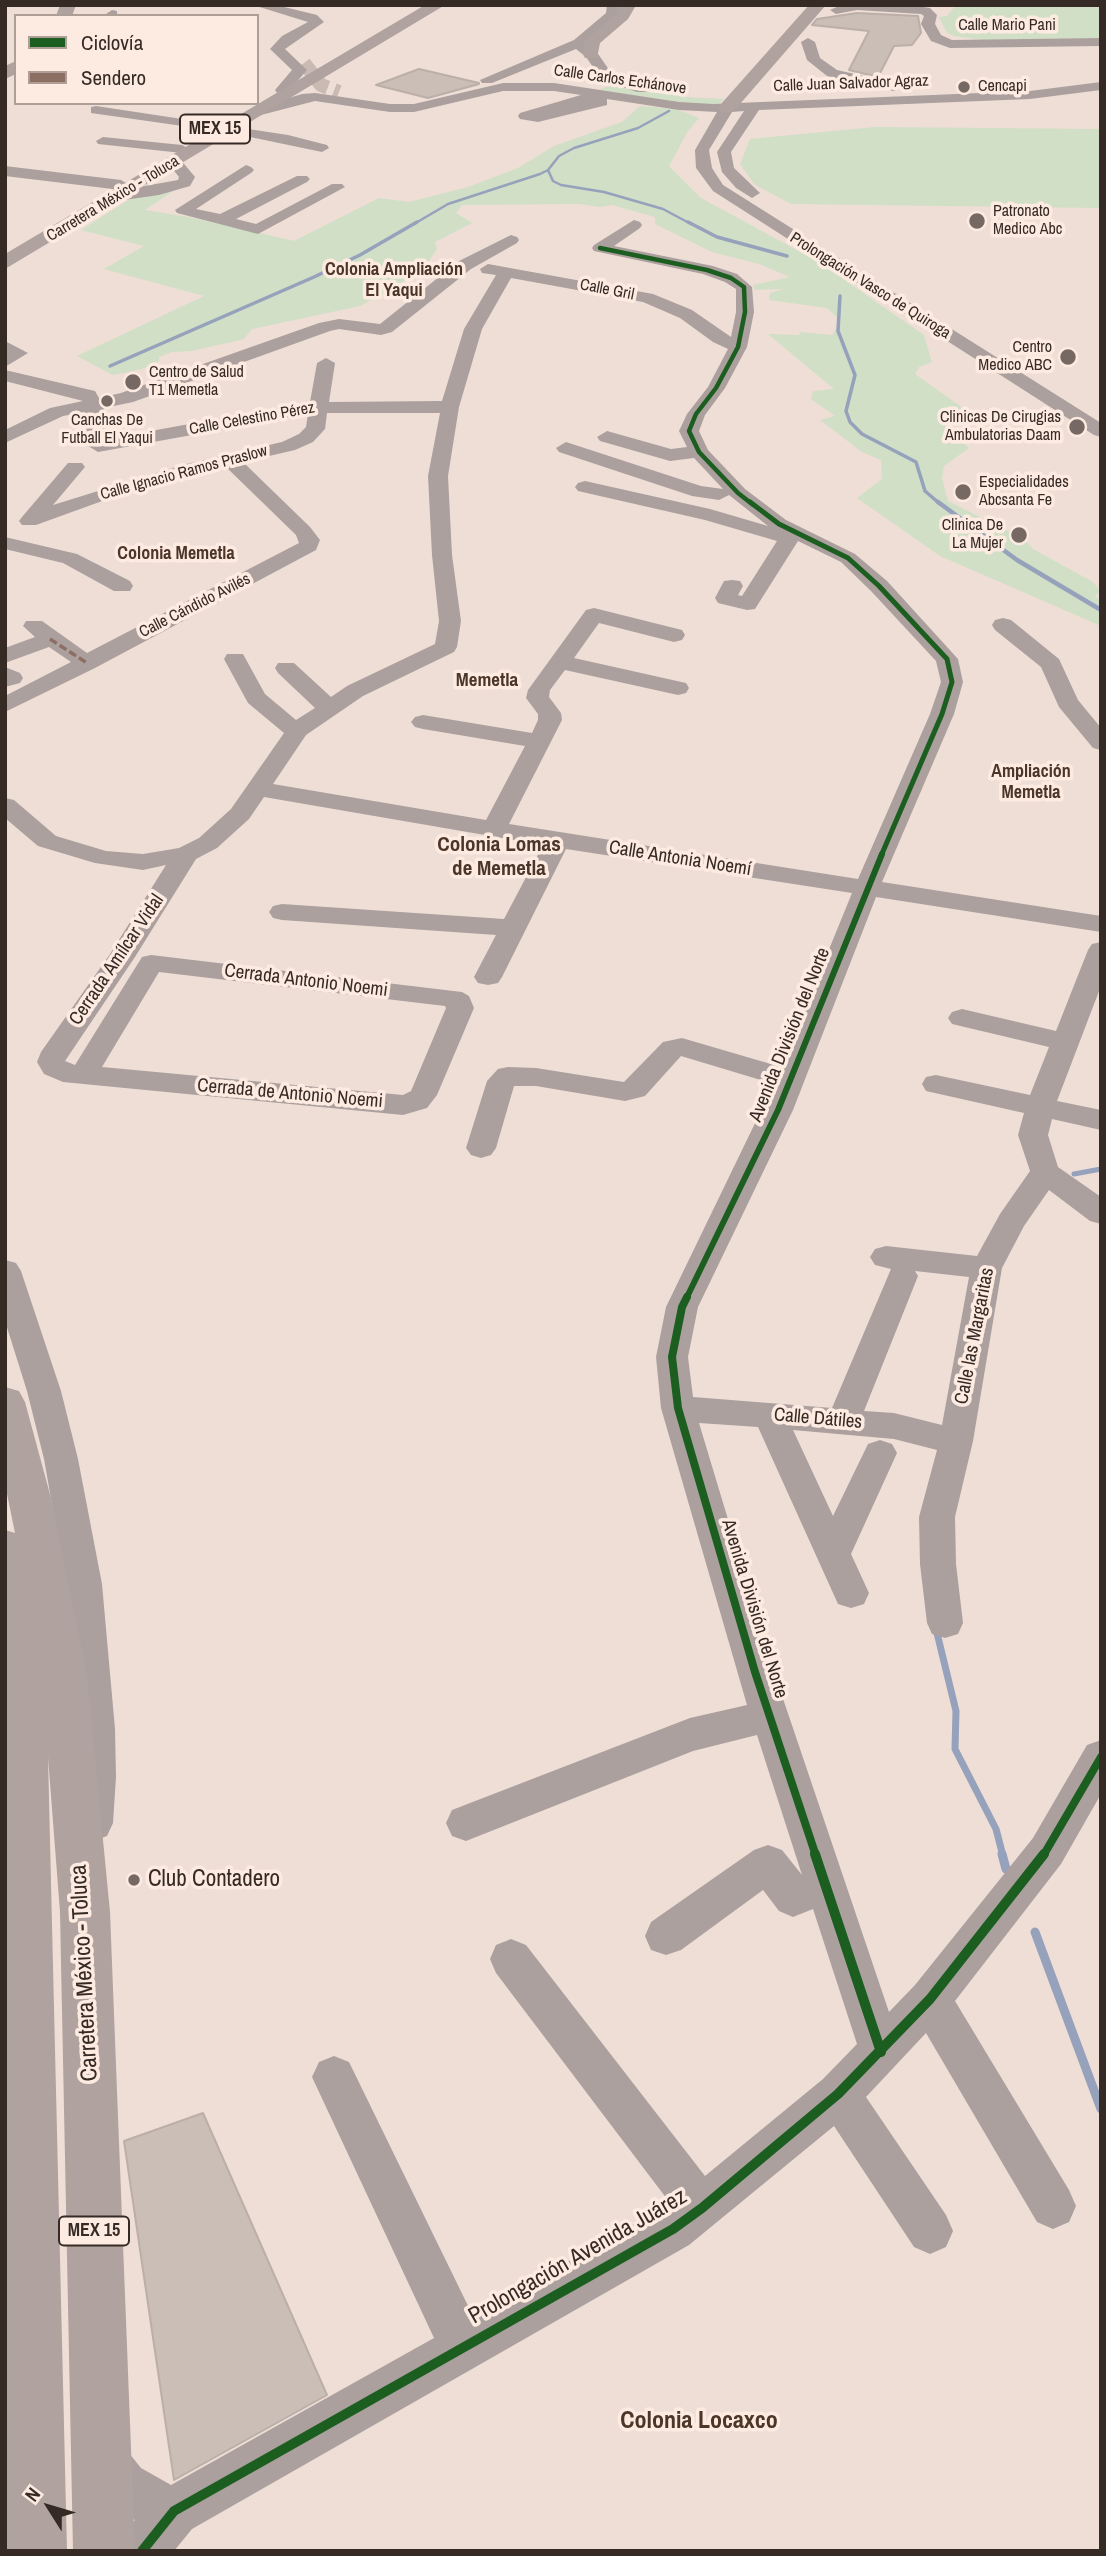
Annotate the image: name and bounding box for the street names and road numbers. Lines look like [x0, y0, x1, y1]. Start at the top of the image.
street label: Calle Mario Pani [958, 16, 1056, 36]
street label: Calle Carlos Echánove [553, 61, 687, 99]
street label: Calle Juan Salvador Agraz [773, 72, 929, 96]
road number: MEX 15 [180, 114, 250, 144]
street label: Carretera México - Toluca [43, 152, 183, 246]
street label: Prolongación Vasco de Quiroga [786, 229, 954, 343]
street label: Calle Gril [578, 275, 636, 305]
street label: Calle Celestino Pérez [188, 399, 316, 439]
street label: Calle Ignacio Ramos Praslow [98, 441, 270, 505]
street label: Calle Cándido Avilés [136, 570, 254, 642]
street label: Calle Antonia Noemí [607, 836, 753, 882]
street label: Cerrada Amílcar Vidal [65, 890, 169, 1030]
street label: Avenida División del Norte [745, 945, 835, 1125]
street label: Cerrada Antonio Noemi [223, 960, 389, 1002]
street label: Cerrada de Antonio Noemi [196, 1075, 384, 1113]
street label: Calle las Margaritas [951, 1266, 999, 1406]
street label: Calle Dátiles [773, 1404, 863, 1434]
street label: Avenida División del Norte [716, 1517, 792, 1701]
street label: Carretera México - Toluca [66, 1864, 104, 2082]
street label: Prolongación Avenida Juárez [464, 2183, 692, 2331]
road number: MEX 15 [59, 2216, 129, 2246]

